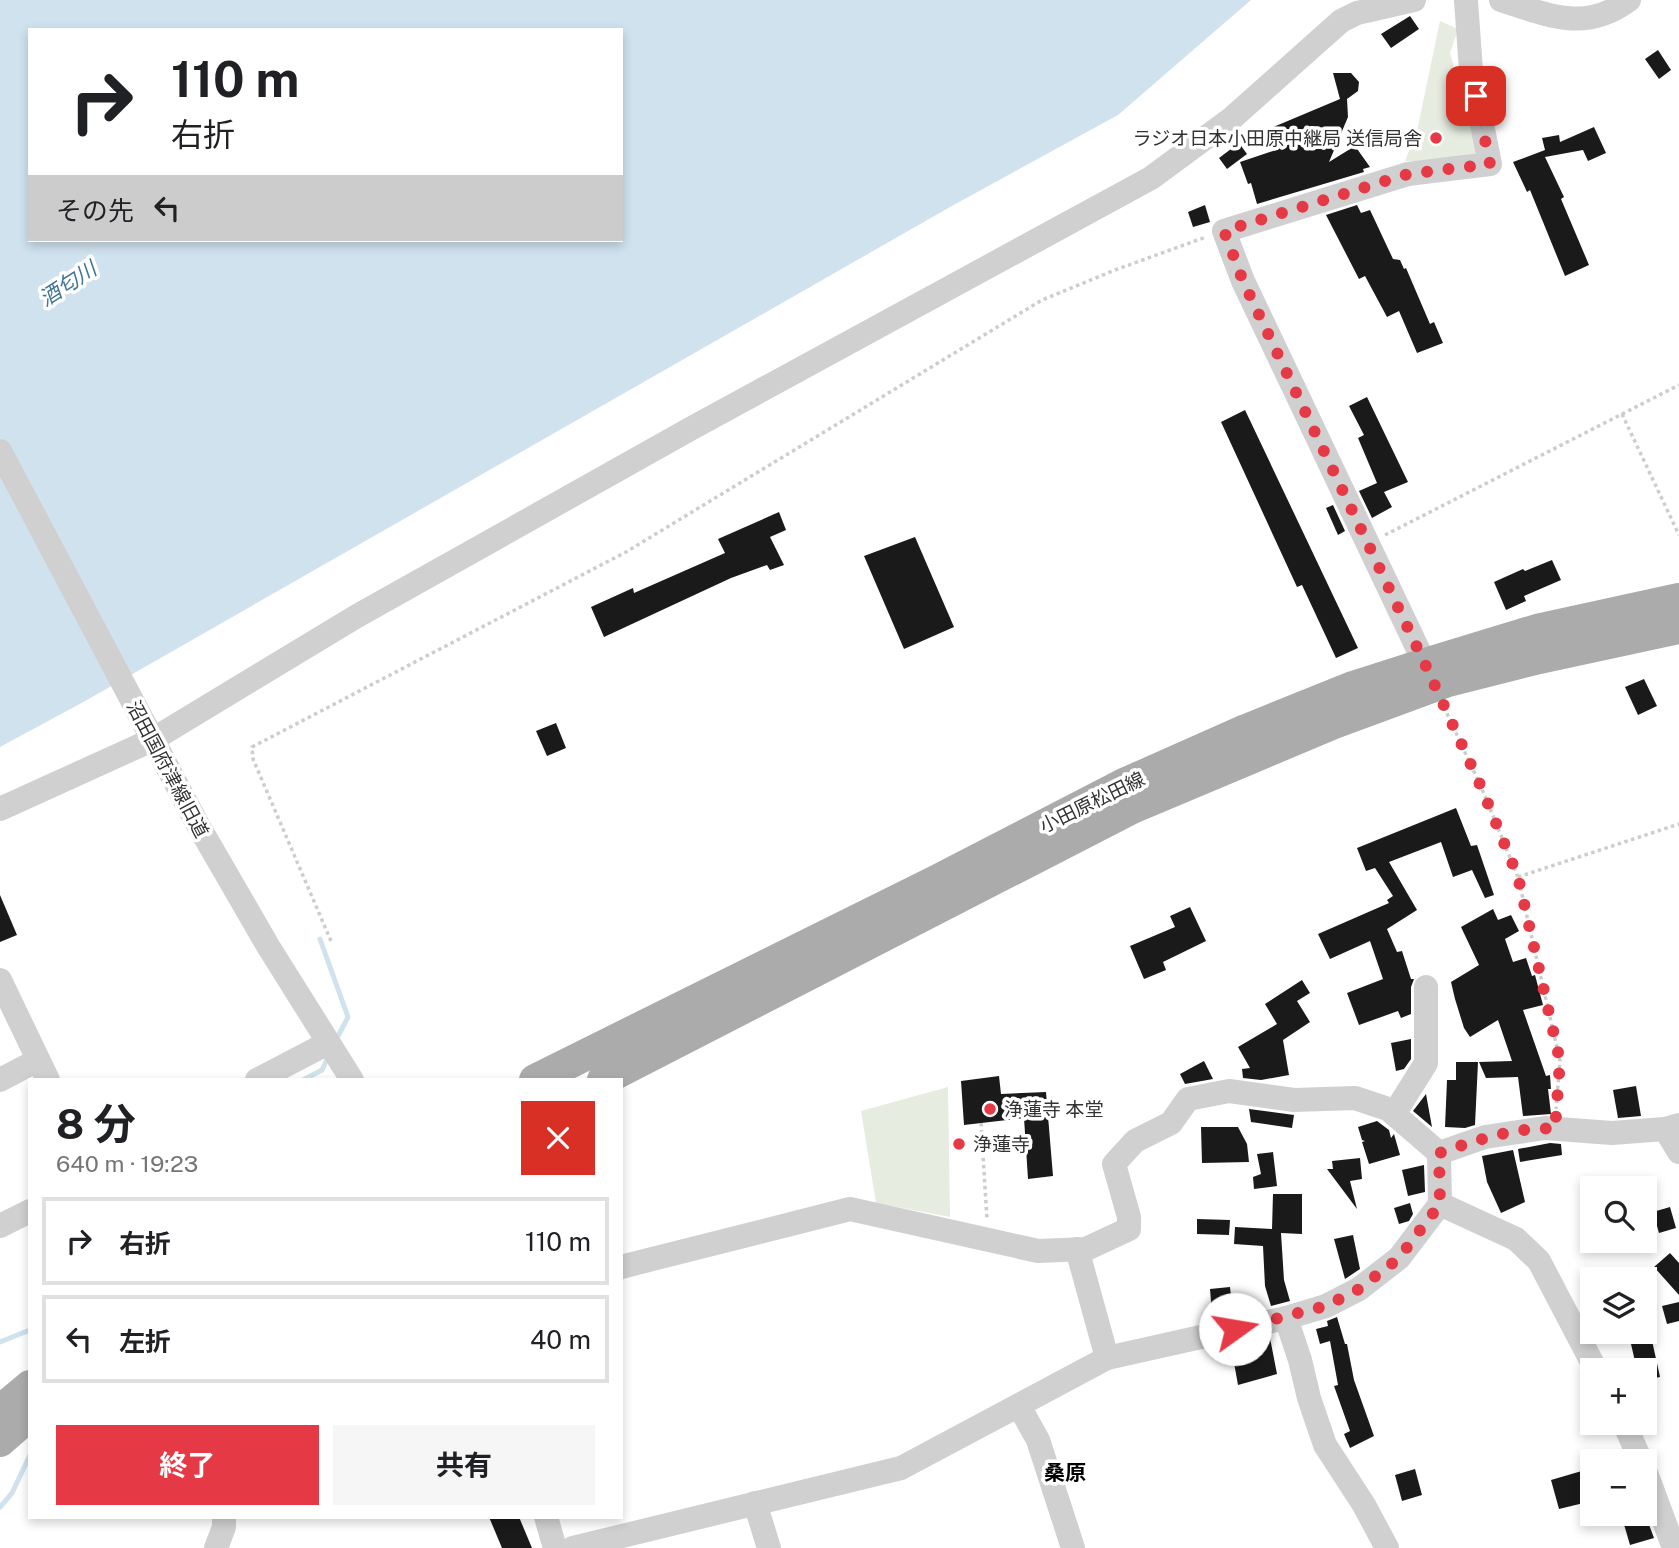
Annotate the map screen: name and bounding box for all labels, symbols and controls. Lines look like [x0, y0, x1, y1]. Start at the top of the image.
text: 110 m [171, 50, 299, 108]
icon: right [56, 56, 147, 147]
pin [1446, 66, 1506, 126]
icon: arrive [1457, 77, 1495, 115]
text: 右折 [171, 116, 235, 153]
place label: ラジオ日本小田原中継局 送信局舎 [1133, 127, 1422, 149]
marker: ラジオ日本小田原中継局 送信局舎 [1428, 130, 1444, 146]
icon: left [148, 189, 186, 227]
text: その先 [56, 195, 134, 226]
water label: 酒匂川 [35, 255, 103, 311]
street label: 沼田国府津線旧道 [123, 697, 213, 841]
street label: 小田原松田線 [1036, 767, 1148, 837]
place label: 浄蓮寺 本堂 [1004, 1098, 1104, 1120]
text: 8 分 [56, 1099, 136, 1148]
button: close [521, 1101, 595, 1175]
marker: 浄蓮寺 本堂 [982, 1101, 998, 1117]
place label: 浄蓮寺 [973, 1133, 1030, 1155]
marker: 浄蓮寺 [951, 1136, 967, 1152]
text: 640 m · 19:23 [56, 1150, 198, 1177]
map controls [1580, 1176, 1657, 1526]
button: search [1580, 1176, 1657, 1253]
icon: right [60, 1222, 98, 1260]
text: 110 m [525, 1226, 591, 1257]
text: 右折 [119, 1228, 171, 1259]
button: layers [1580, 1267, 1657, 1344]
position arrow [1198, 1292, 1272, 1366]
icon: left [60, 1320, 98, 1358]
text: 40 m [530, 1324, 591, 1355]
text: 左折 [119, 1326, 171, 1357]
button: + [1580, 1358, 1657, 1435]
button: 終了 [56, 1425, 319, 1505]
button: 共有 [333, 1425, 595, 1505]
button: − [1580, 1449, 1657, 1526]
district label: 桑原 [1044, 1460, 1086, 1485]

